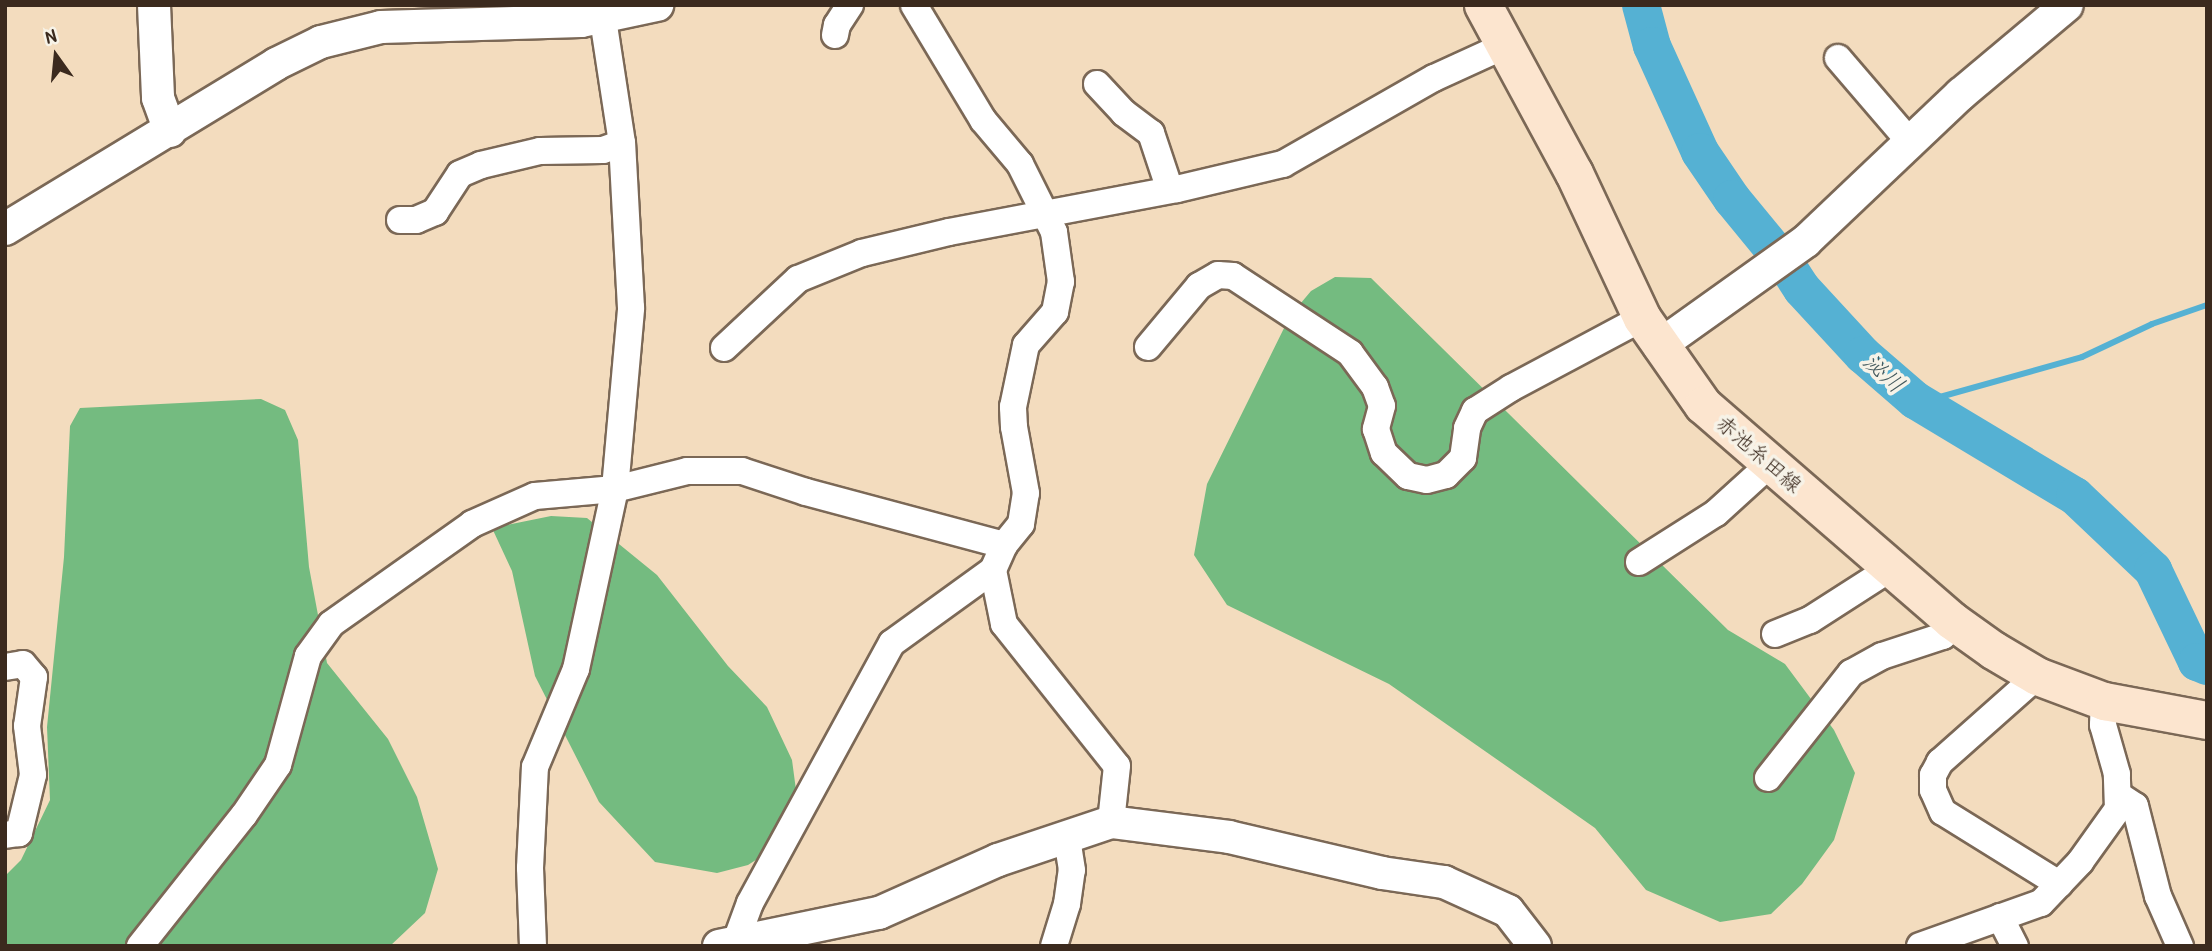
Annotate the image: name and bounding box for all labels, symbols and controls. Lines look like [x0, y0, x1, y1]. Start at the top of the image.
north arrow [21, 21, 91, 91]
text: N [42, 22, 59, 50]
water label: 泌川 [1858, 347, 1910, 399]
street label: 赤池糸田線 [1711, 410, 1807, 498]

